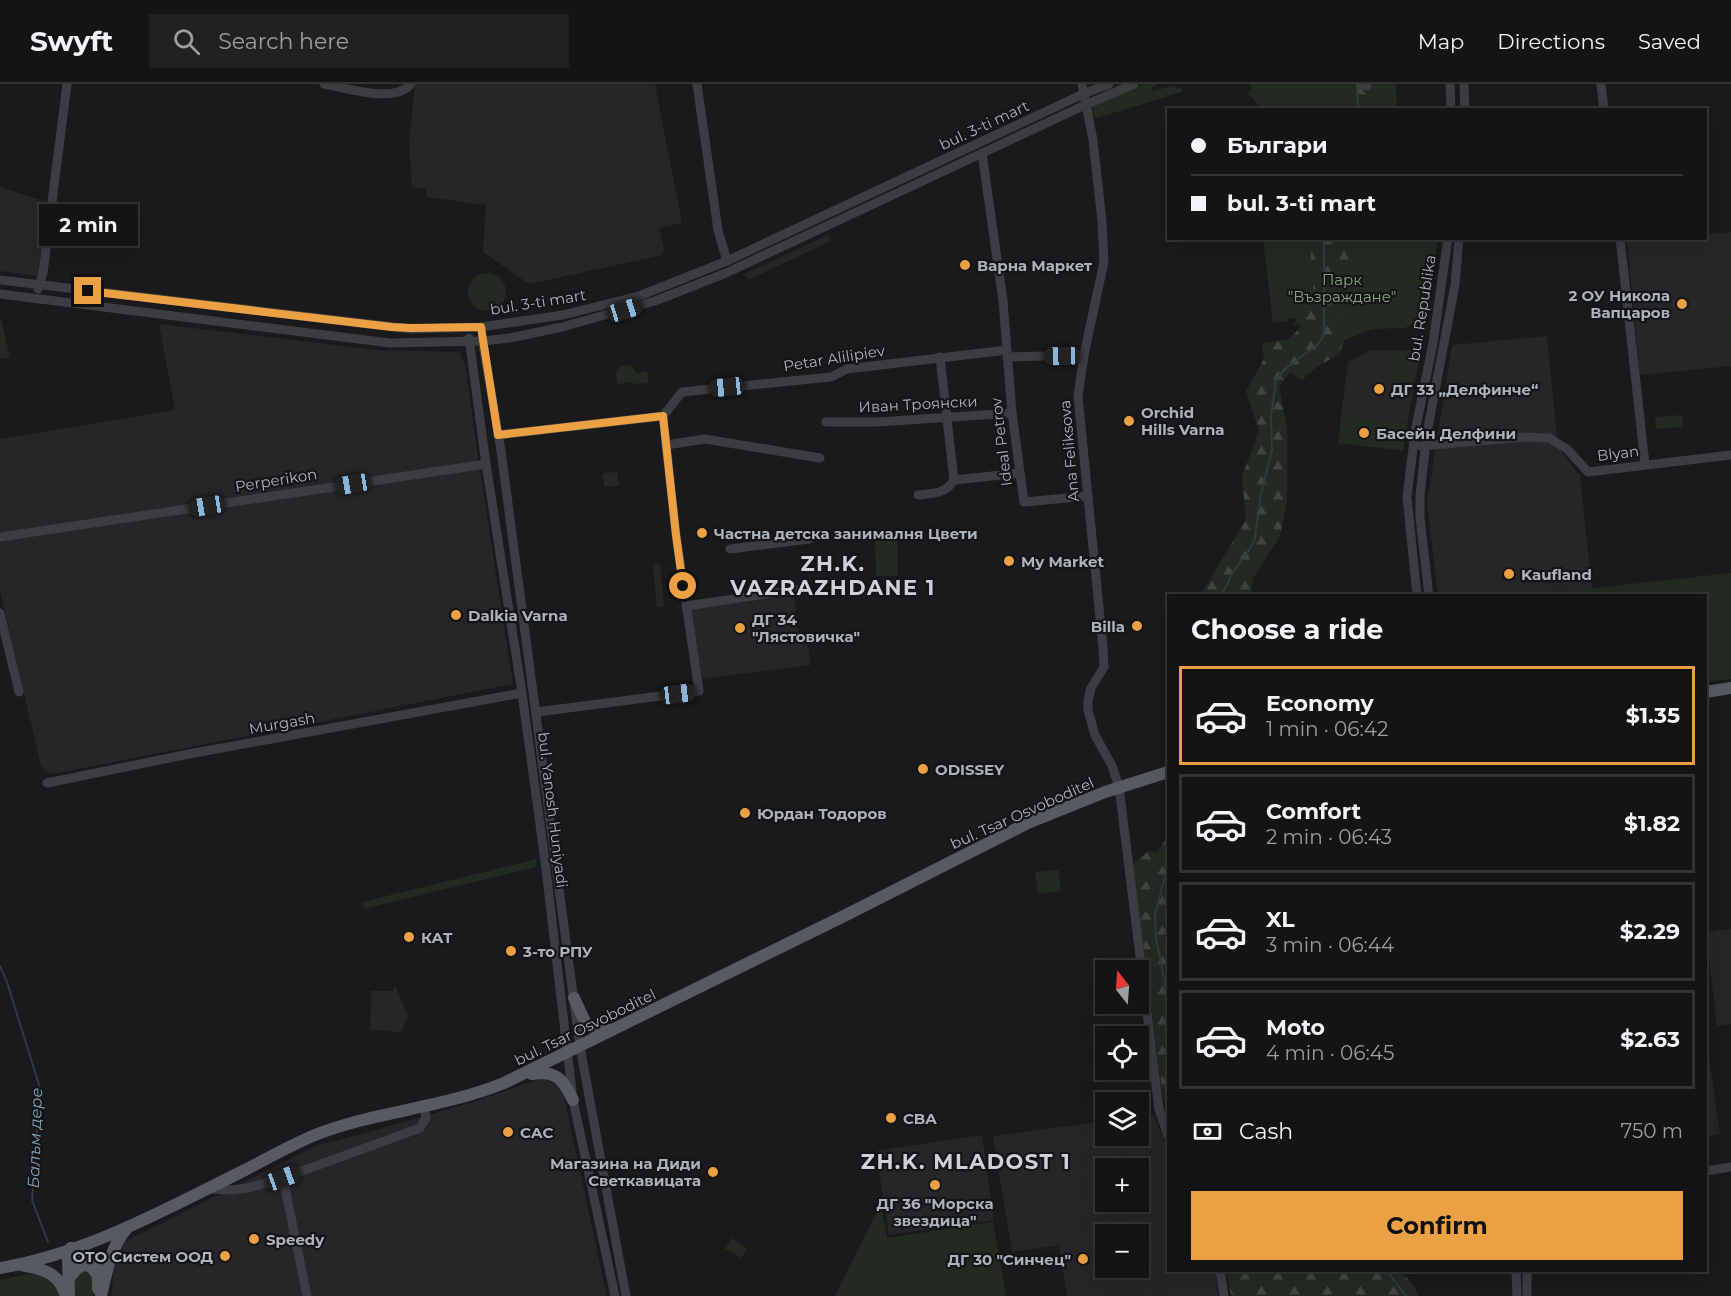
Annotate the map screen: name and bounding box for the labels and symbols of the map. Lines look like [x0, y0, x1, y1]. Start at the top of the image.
street label: bul. 3-ti mart [936, 96, 1032, 154]
callout: 2 min [38, 204, 138, 246]
street label: bul. Republika [1404, 253, 1440, 363]
place label: Варна Маркет [977, 256, 1092, 275]
marker: Варна Маркет [958, 258, 972, 272]
park label: Парк "Възраждане" [1288, 270, 1396, 306]
route end [74, 277, 101, 304]
street label: bul. 3-ti mart [489, 285, 587, 319]
place label: 2 ОУ Никола Вапцаров [1568, 286, 1670, 322]
car [605, 296, 645, 324]
marker: 2 ОУ Никола Вапцаров [1675, 297, 1689, 311]
street label: Petar Alilipiev [782, 340, 887, 375]
car [1044, 347, 1080, 365]
car [708, 376, 746, 398]
place label: ДГ 33 „Делфинче“ [1391, 380, 1539, 399]
marker: ДГ 33 „Делфинче“ [1372, 382, 1386, 396]
street label: Иван Троянски [858, 391, 978, 417]
street label: Ideal Petrov [986, 396, 1016, 487]
street label: Ana Feliksova [1055, 399, 1083, 503]
place label: Orchid Hills Varna [1141, 403, 1225, 439]
marker: Orchid Hills Varna [1122, 414, 1136, 428]
place label: Басейн Делфини [1376, 424, 1516, 443]
marker: Басейн Делфини [1357, 426, 1371, 440]
street label: Blyan [1596, 441, 1640, 465]
street label: Perperikon [234, 464, 318, 496]
car [334, 472, 372, 496]
car [188, 494, 226, 518]
place label: Частна детска занималня Цвети [714, 524, 978, 543]
marker: Частна детска занималня Цвети [695, 526, 709, 540]
district label: ZH.K. VAZRAZHDANE 1 [729, 551, 936, 600]
place label: My Market [1021, 552, 1104, 571]
marker: My Market [1002, 554, 1016, 568]
place label: Kaufland [1521, 565, 1592, 584]
marker: Kaufland [1502, 567, 1516, 581]
route start [669, 572, 696, 599]
place label: Dalkia Varna [468, 606, 568, 625]
marker: Dalkia Varna [449, 608, 463, 622]
place label: ДГ 34 "Лястовичка" [752, 610, 860, 646]
place label: Billa [1091, 617, 1125, 636]
marker: Billa [1130, 619, 1144, 633]
marker: ДГ 34 "Лястовичка" [733, 621, 747, 635]
car [659, 683, 697, 705]
street label: Murgash [247, 708, 317, 738]
street label: bul. Yanosh Huniyadi [534, 731, 572, 889]
place label: ODISSEY [935, 760, 1005, 779]
marker: ODISSEY [916, 762, 930, 776]
street label: bul. Tsar Osvoboditel [947, 773, 1097, 853]
place label: Юрдан Тодоров [757, 804, 887, 823]
marker: Юрдан Тодоров [738, 806, 752, 820]
place label: КАТ [421, 928, 453, 947]
marker: КАТ [402, 930, 416, 944]
place label: 3-то РПУ [522, 942, 593, 961]
marker: 3-то РПУ [504, 944, 518, 958]
north arrow [1095, 960, 1149, 1014]
street label: bul. Tsar Osvoboditel [511, 984, 659, 1070]
water label: Балъм дере [24, 1087, 46, 1189]
place label: CBA [903, 1109, 937, 1128]
marker: CBA [884, 1111, 898, 1125]
place label: САС [520, 1123, 554, 1142]
marker: САС [501, 1125, 515, 1139]
district label: ZH.K. MLADOST 1 [861, 1149, 1071, 1174]
place label: Магазина на Диди Светкавицата [550, 1154, 701, 1190]
car [263, 1163, 303, 1193]
marker: Магазина на Диди Светкавицата [706, 1165, 720, 1179]
marker: ДГ 36 "Морска звездица" [928, 1178, 942, 1192]
place label: ДГ 36 "Морска звездица" [877, 1194, 993, 1230]
place label: Speedy [266, 1230, 325, 1249]
marker: Speedy [247, 1232, 261, 1246]
place label: ОТО Систем ООД [73, 1247, 214, 1266]
marker: ОТО Систем ООД [218, 1249, 232, 1263]
place label: ДГ 30 "Синчец" [948, 1250, 1071, 1269]
marker: ДГ 30 "Синчец" [1076, 1252, 1090, 1266]

